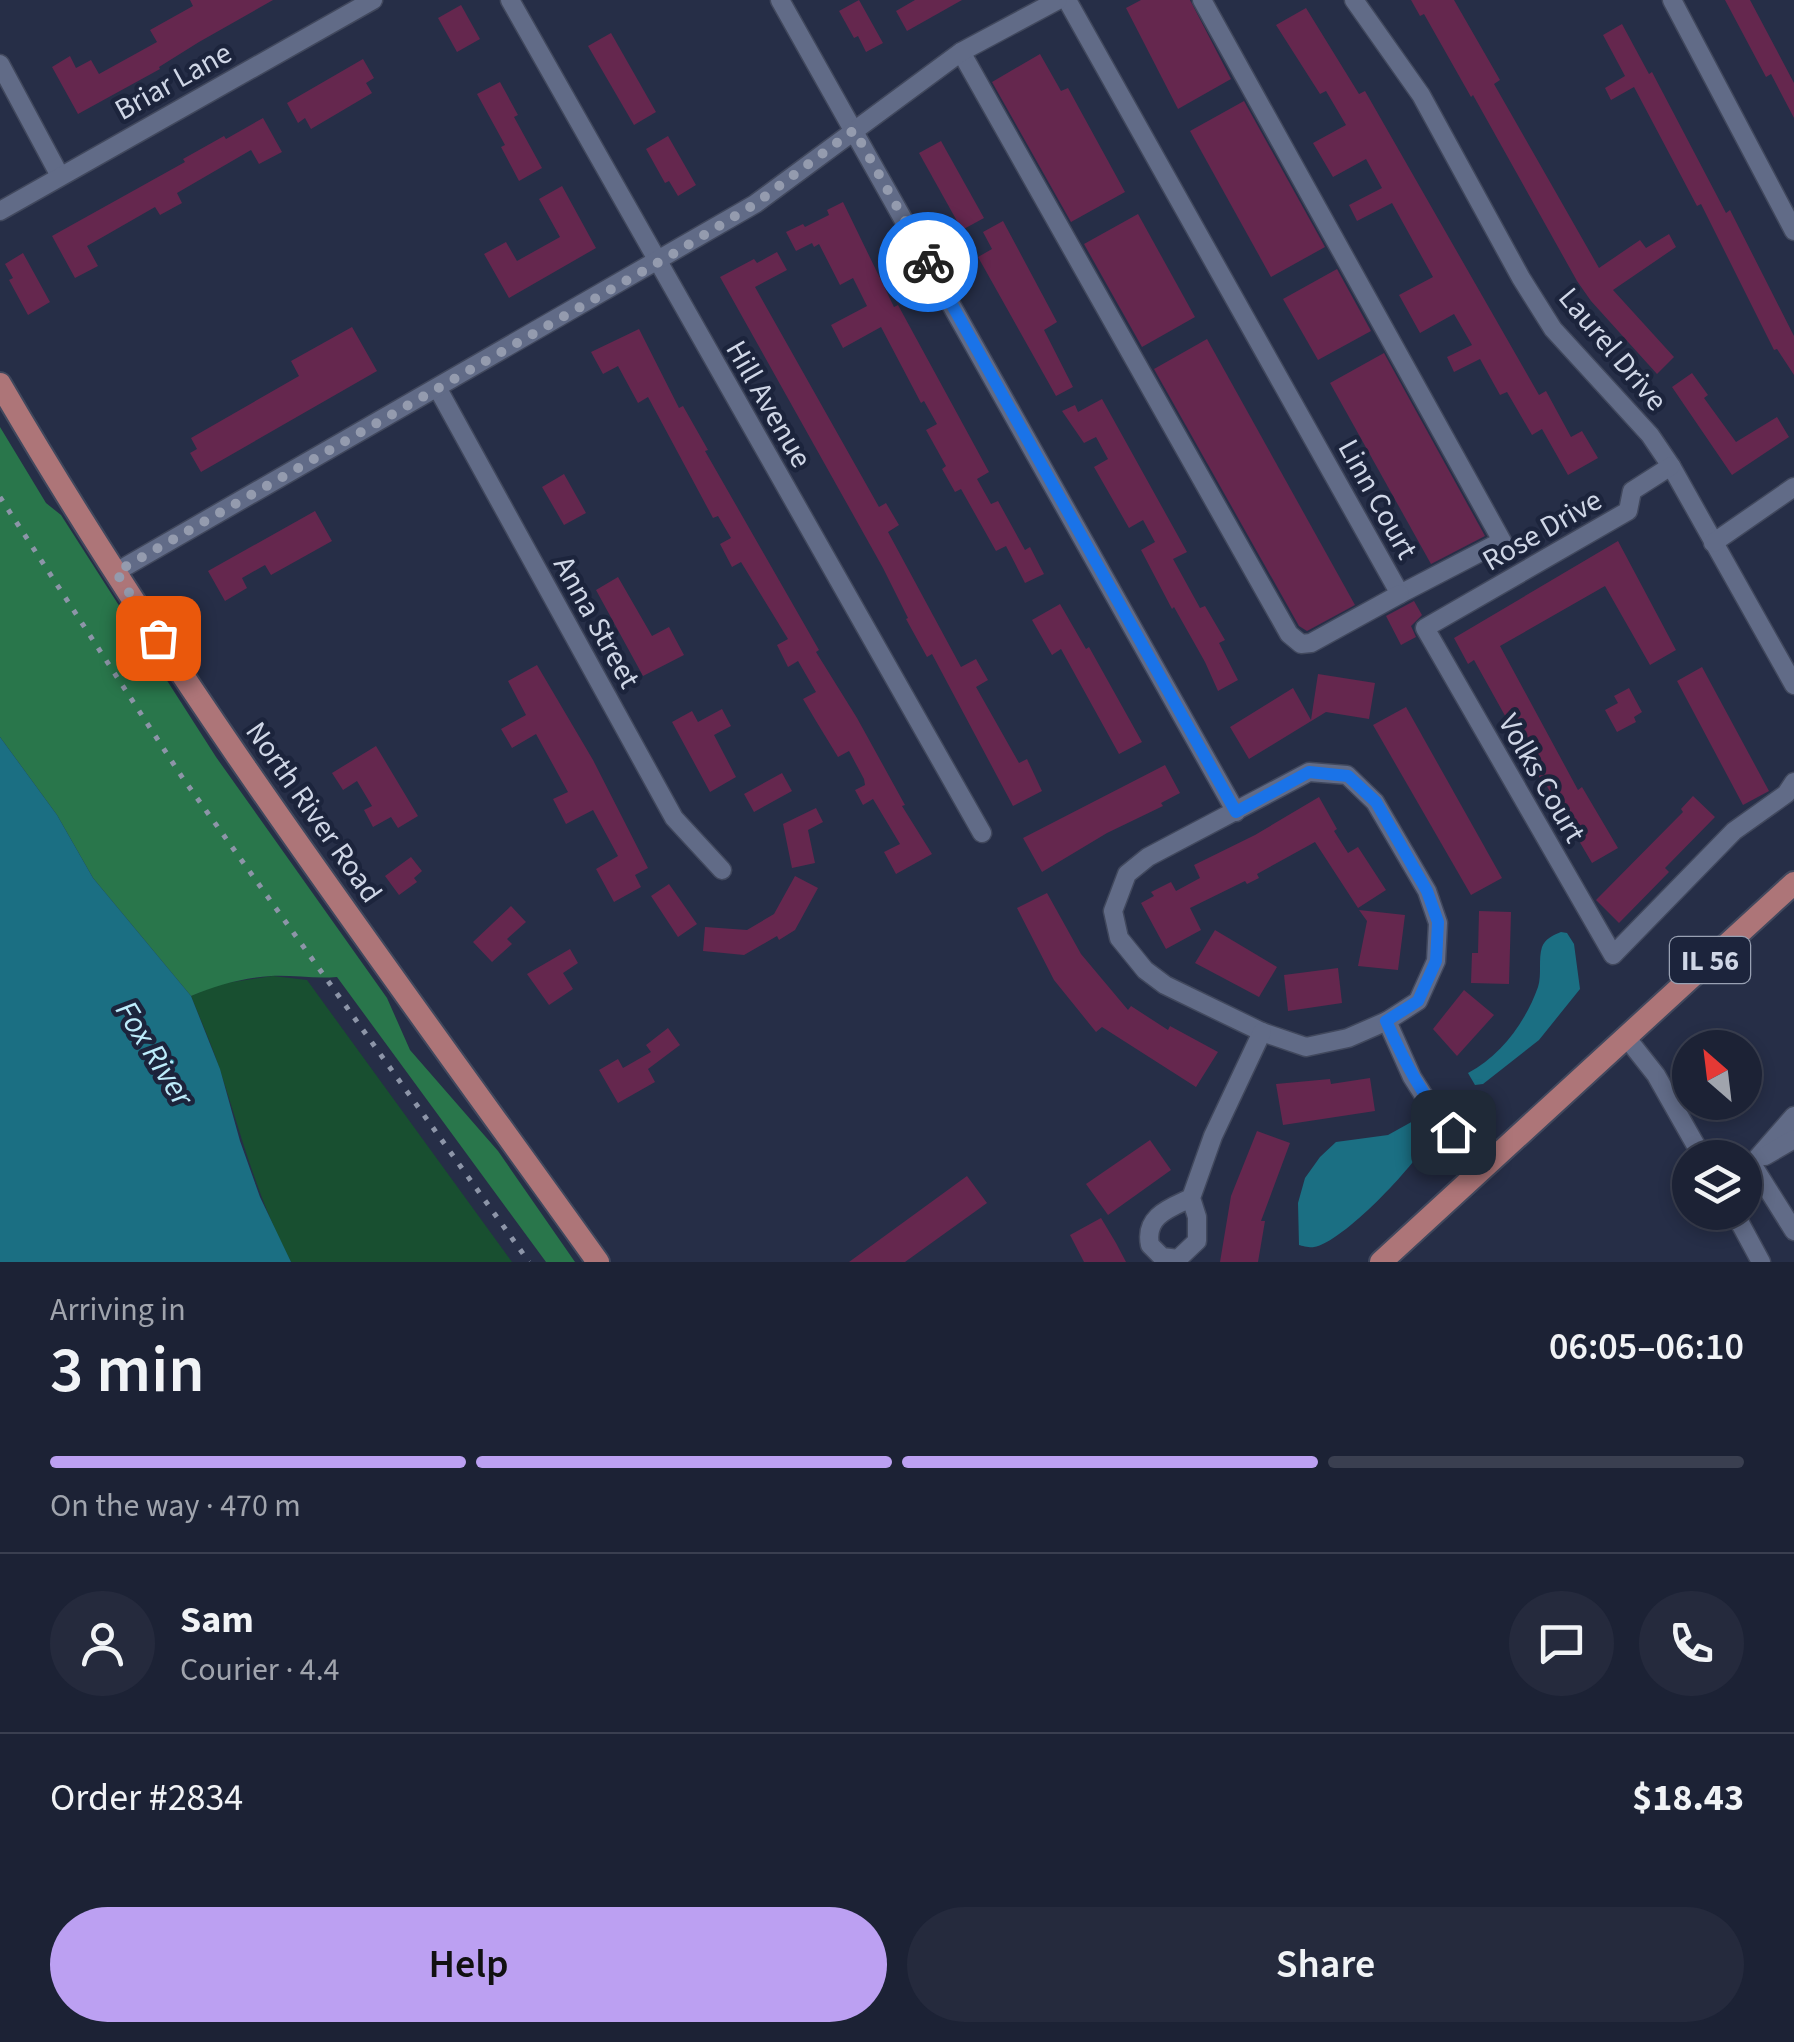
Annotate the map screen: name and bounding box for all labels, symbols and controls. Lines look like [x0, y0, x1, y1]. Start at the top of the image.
street label: Briar Lane [107, 32, 240, 131]
courier [878, 212, 978, 312]
icon: bike [901, 235, 956, 290]
street label: Laurel Drive [1548, 278, 1677, 420]
street label: Hill Avenue [715, 333, 822, 476]
street label: Linn Court [1327, 432, 1428, 567]
street label: Rose Drive [1475, 479, 1610, 582]
street label: Anna Street [543, 548, 651, 696]
pin [116, 596, 201, 681]
icon: bag [131, 611, 186, 666]
street label: Volks Court [1487, 706, 1596, 851]
street label: North River Road [235, 713, 392, 912]
road number: IL 56 [1670, 937, 1750, 983]
water label: Fox River [104, 992, 206, 1117]
north arrow [1672, 1030, 1762, 1120]
map controls [1672, 1030, 1762, 1230]
pin [1411, 1090, 1496, 1175]
icon: home [1426, 1105, 1481, 1160]
button: layers [1672, 1140, 1762, 1230]
text: Arriving in [50, 1287, 186, 1333]
text: 06:05–06:10 [1549, 1320, 1744, 1374]
text: 3 min [50, 1324, 205, 1417]
text: On the way · 470 m [50, 1483, 301, 1529]
button: person [50, 1591, 155, 1696]
button: chat [1509, 1591, 1614, 1696]
button: phone [1639, 1591, 1744, 1696]
text: Sam [180, 1593, 254, 1647]
text: Courier · 4.4 [180, 1647, 340, 1693]
text: Order #2834 [50, 1771, 243, 1825]
text: $18.43 [1632, 1771, 1744, 1825]
button: Help [50, 1907, 887, 2022]
button: Share [907, 1907, 1744, 2022]

